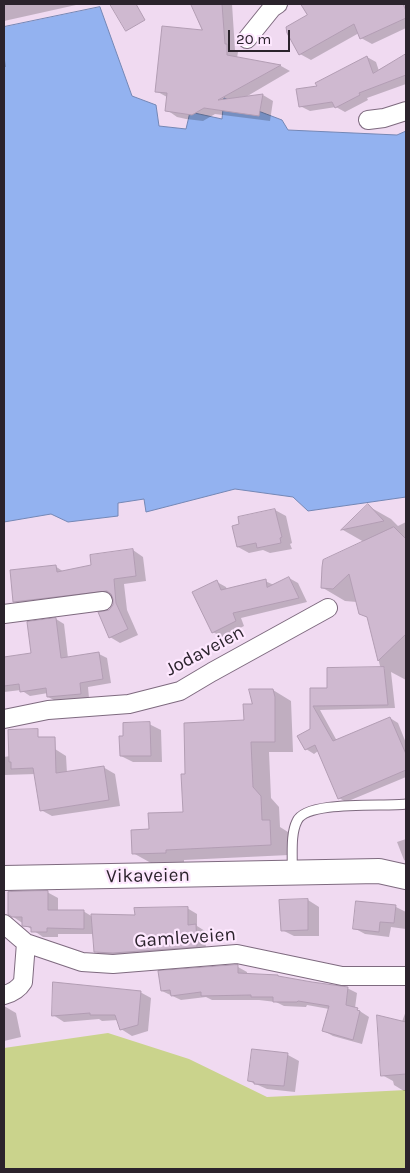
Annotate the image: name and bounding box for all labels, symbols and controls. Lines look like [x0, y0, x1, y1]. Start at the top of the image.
scale bar [230, 20, 292, 52]
text: 20 m [236, 30, 271, 48]
street label: Jodaveien [162, 621, 248, 681]
street label: Vikaveien [106, 864, 190, 888]
street label: Gamleveien [133, 923, 237, 953]

